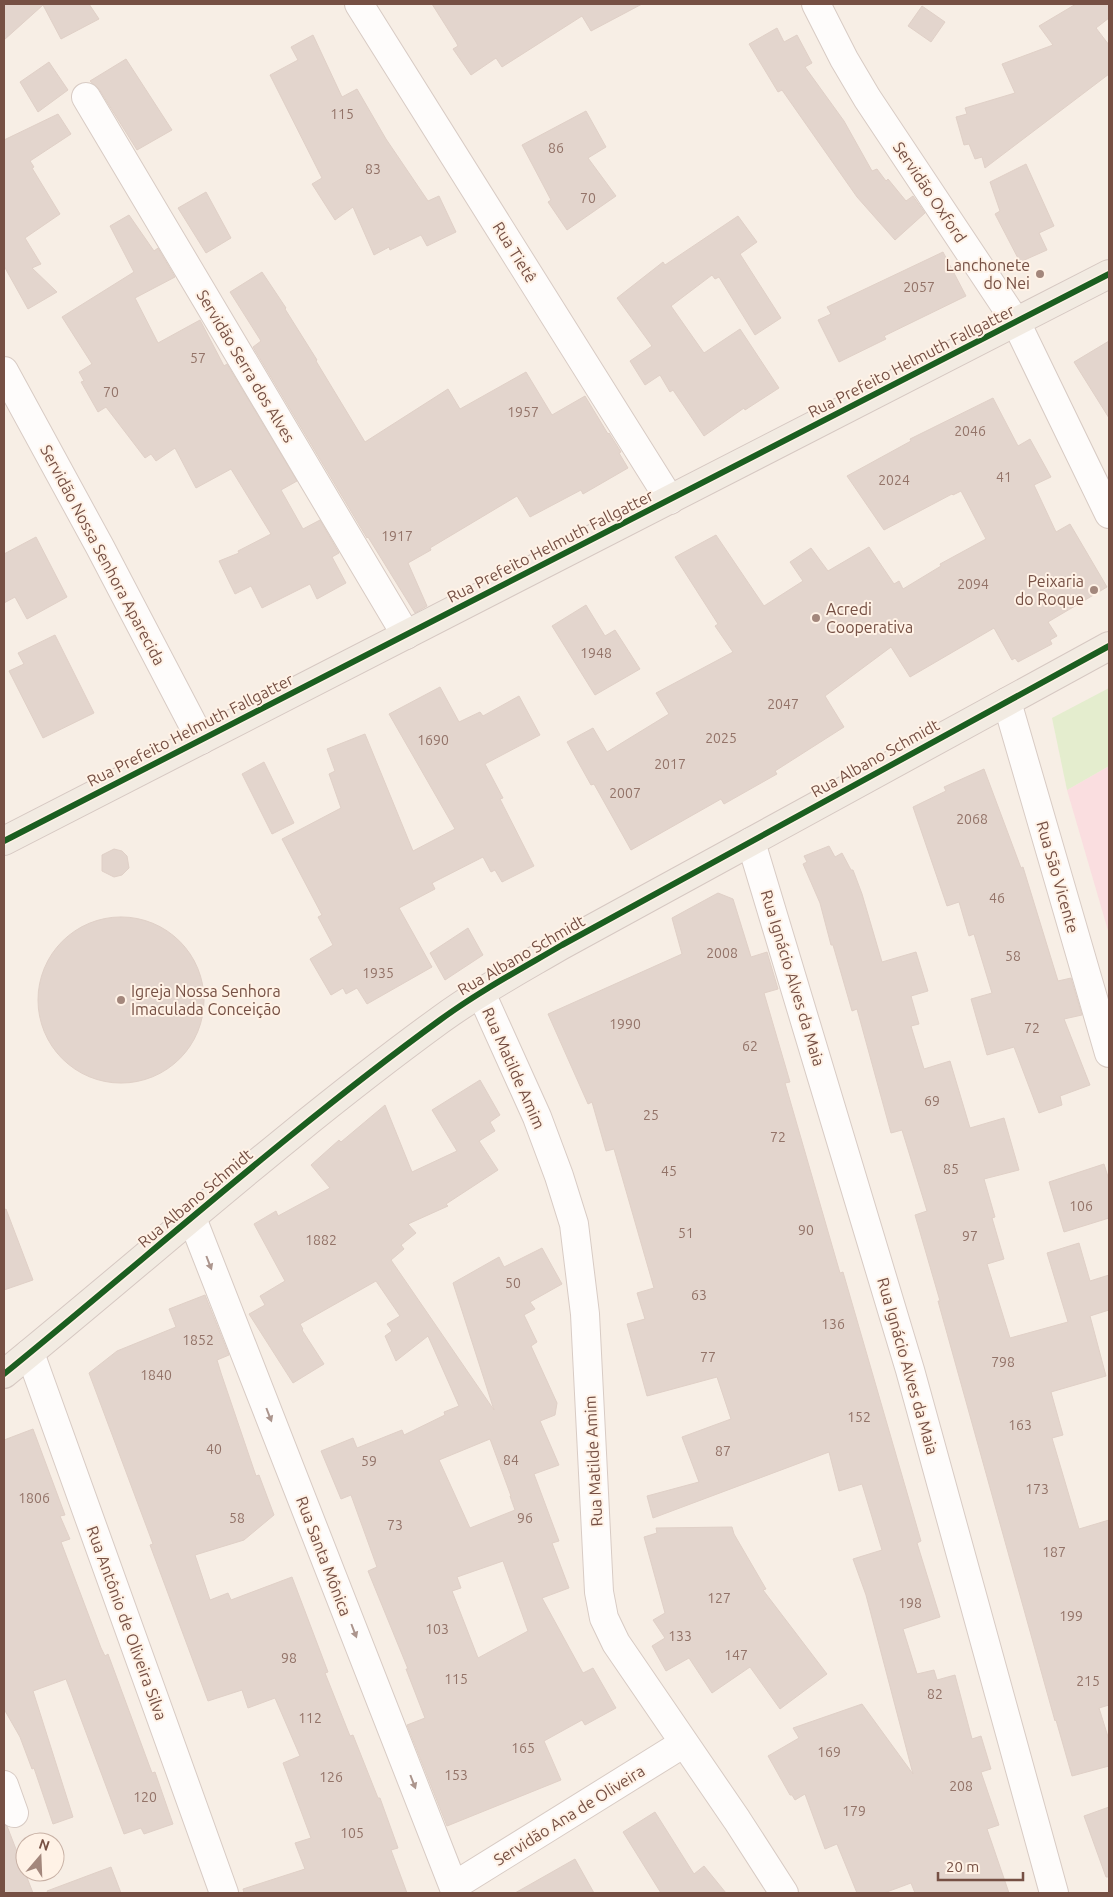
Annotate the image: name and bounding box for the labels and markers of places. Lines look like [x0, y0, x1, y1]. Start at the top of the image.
place label: Lanchonete do Nei [945, 256, 1030, 292]
marker: Lanchonete do Nei [1034, 268, 1046, 280]
place label: Peixaria do Roque [1015, 572, 1084, 608]
marker: Peixaria do Roque [1088, 584, 1100, 596]
place label: Acredi Cooperativa [826, 600, 913, 636]
marker: Acredi Cooperativa [810, 612, 822, 624]
place label: Igreja Nossa Senhora Imaculada Conceição [131, 982, 281, 1018]
marker: Igreja Nossa Senhora Imaculada Conceição [115, 994, 127, 1006]

